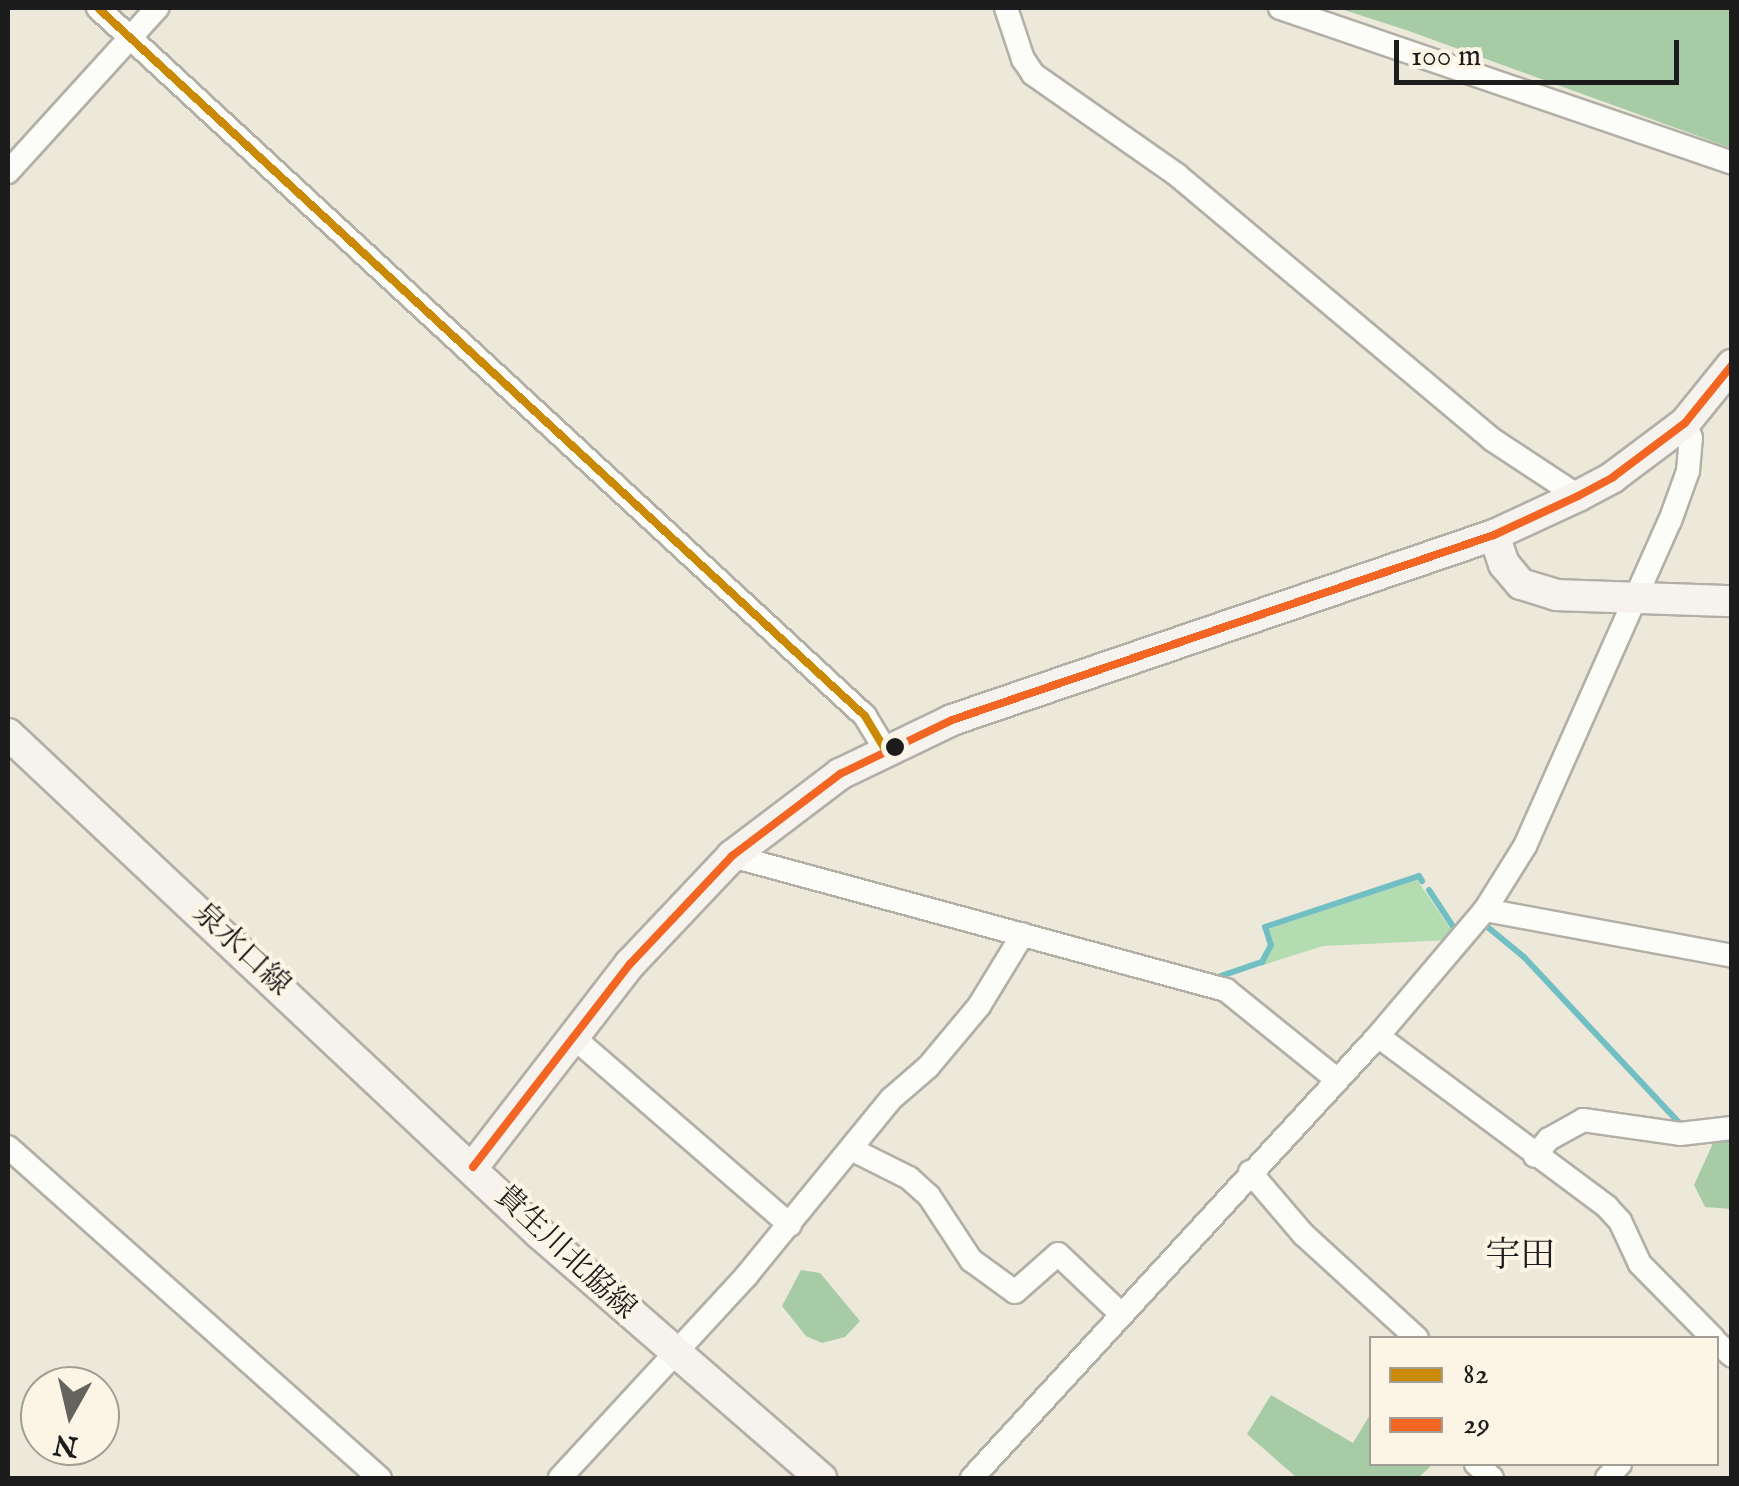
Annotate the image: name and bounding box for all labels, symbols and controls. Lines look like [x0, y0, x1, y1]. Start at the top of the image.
scale bar [1399, 20, 1684, 82]
text: 100 m [1411, 38, 1481, 76]
unlabelled marker [885, 737, 905, 757]
street label: 泉水口線 [185, 896, 297, 1004]
street label: 貴生川北脇線 [487, 1178, 643, 1328]
district label: 宇田 [1485, 1236, 1555, 1278]
legend [1369, 1336, 1719, 1466]
text: 82 [1463, 1356, 1489, 1394]
north arrow [20, 1366, 120, 1466]
text: 29 [1463, 1406, 1490, 1444]
text: N [52, 1425, 80, 1463]

